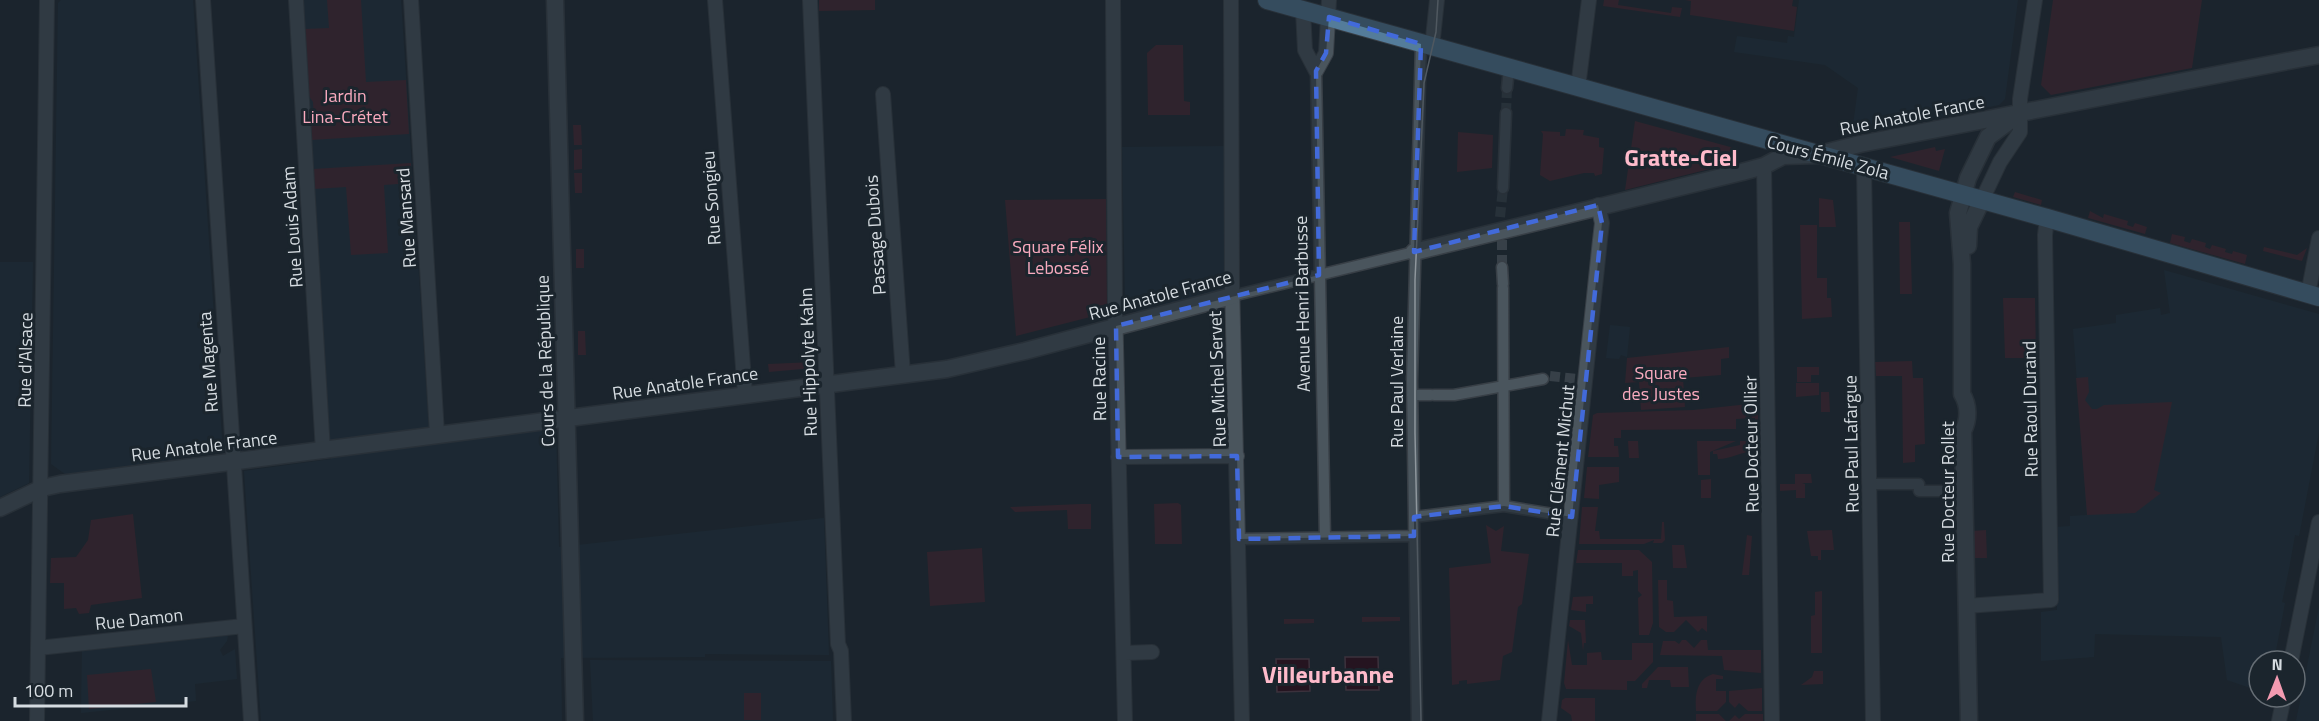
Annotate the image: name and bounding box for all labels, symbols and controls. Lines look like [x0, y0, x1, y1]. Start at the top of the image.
park label: Jardin Lina-Crétet [302, 82, 388, 130]
street label: Rue Anatole France [1837, 88, 1987, 142]
street label: Cours Émile Zola [1764, 128, 1892, 186]
district label: Gratte-Ciel [1624, 139, 1738, 175]
street label: Rue Songieu [694, 150, 728, 246]
street label: Rue Louis Adam [274, 165, 310, 289]
street label: Rue Mansard [389, 167, 423, 269]
street label: Passage Dubois [857, 174, 893, 296]
street label: Avenue Henri Barbusse [1287, 216, 1317, 392]
park label: Square Félix Lebossé [1012, 233, 1104, 281]
street label: Rue Anatole France [1086, 263, 1234, 327]
street label: Cours de la République [529, 275, 561, 447]
street label: Rue Hippolyte Kahn [792, 287, 824, 437]
street label: Rue Michel Servet [1201, 310, 1233, 448]
street label: Rue Magenta [191, 311, 225, 413]
street label: Rue d'Alsace [11, 312, 39, 408]
street label: Rue Paul Verlaine [1383, 316, 1410, 448]
street label: Rue Racine [1085, 337, 1113, 421]
street label: Rue Raoul Durand [2015, 341, 2045, 477]
street label: Rue Anatole France [610, 359, 760, 407]
park label: Square des Justes [1622, 359, 1700, 407]
street label: Rue Docteur Ollier [1736, 375, 1766, 513]
street label: Rue Paul Lafargue [1836, 375, 1866, 513]
street label: Rue Clément Michut [1539, 383, 1582, 539]
street label: Rue Docteur Rollet [1934, 420, 1961, 563]
street label: Rue Anatole France [129, 424, 279, 468]
street label: Rue Damon [94, 601, 184, 637]
north arrow [2247, 649, 2307, 709]
text: N [2272, 652, 2283, 676]
district label: Villeurbanne [1262, 656, 1394, 692]
scale bar [15, 670, 186, 708]
text: 100 m [24, 677, 73, 704]

